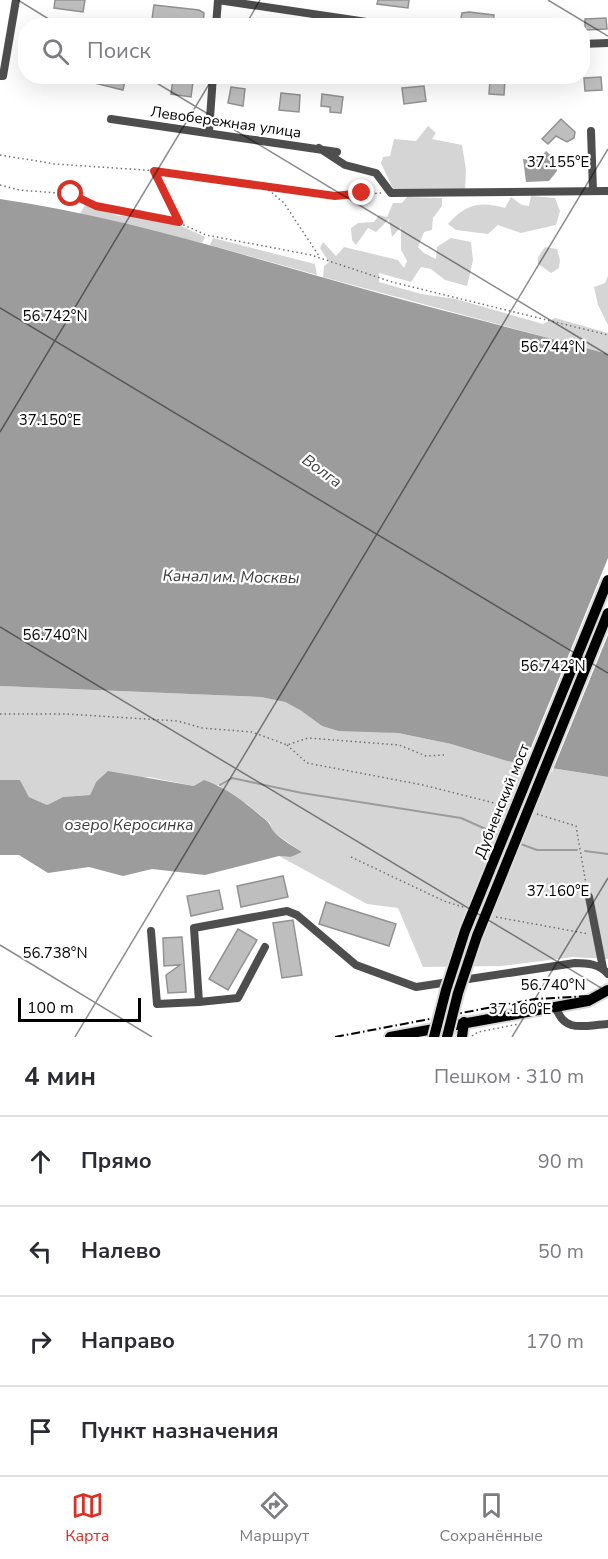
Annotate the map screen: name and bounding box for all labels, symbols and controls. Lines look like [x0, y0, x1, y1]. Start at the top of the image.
search box [18, 18, 590, 84]
icon: search [39, 35, 72, 68]
text: Поиск [87, 36, 151, 66]
street label: Левобережная улица [149, 102, 303, 142]
text: 37.155°E [527, 152, 589, 172]
route end [348, 179, 374, 205]
route start [57, 180, 83, 206]
text: 56.742°N [22, 306, 88, 326]
text: 56.744°N [520, 337, 586, 357]
text: 37.150°E [19, 410, 81, 430]
water label: Волга [298, 449, 346, 493]
water label: Канал им. Москвы [162, 565, 300, 589]
text: 56.740°N [22, 625, 88, 645]
text: 56.742°N [520, 656, 586, 676]
street label: Дубненский мост [470, 740, 534, 861]
water label: озеро Керосинка [64, 814, 194, 836]
text: 37.160°E [527, 881, 589, 901]
text: 56.738°N [22, 943, 88, 963]
text: 56.740°N [520, 975, 586, 995]
scale bar [18, 995, 141, 1022]
text: 100 m [27, 997, 74, 1019]
text: 37.160°E [489, 999, 551, 1019]
text: 4 мин [24, 1059, 96, 1094]
text: Пешком · 310 m [434, 1063, 584, 1090]
icon: ahead [24, 1145, 57, 1178]
text: Прямо [81, 1146, 152, 1176]
text: 90 m [538, 1148, 584, 1175]
icon: left [24, 1235, 57, 1268]
text: Налево [81, 1236, 161, 1266]
text: 50 m [538, 1238, 584, 1265]
icon: right [24, 1325, 57, 1358]
text: Направо [81, 1326, 175, 1356]
text: 170 m [526, 1328, 584, 1355]
icon: arrive [24, 1415, 57, 1448]
text: Пункт назначения [81, 1416, 279, 1446]
tab: Карта [65, 1489, 109, 1547]
tab: Маршрут [240, 1489, 309, 1547]
tab: Сохранённые [439, 1489, 543, 1547]

